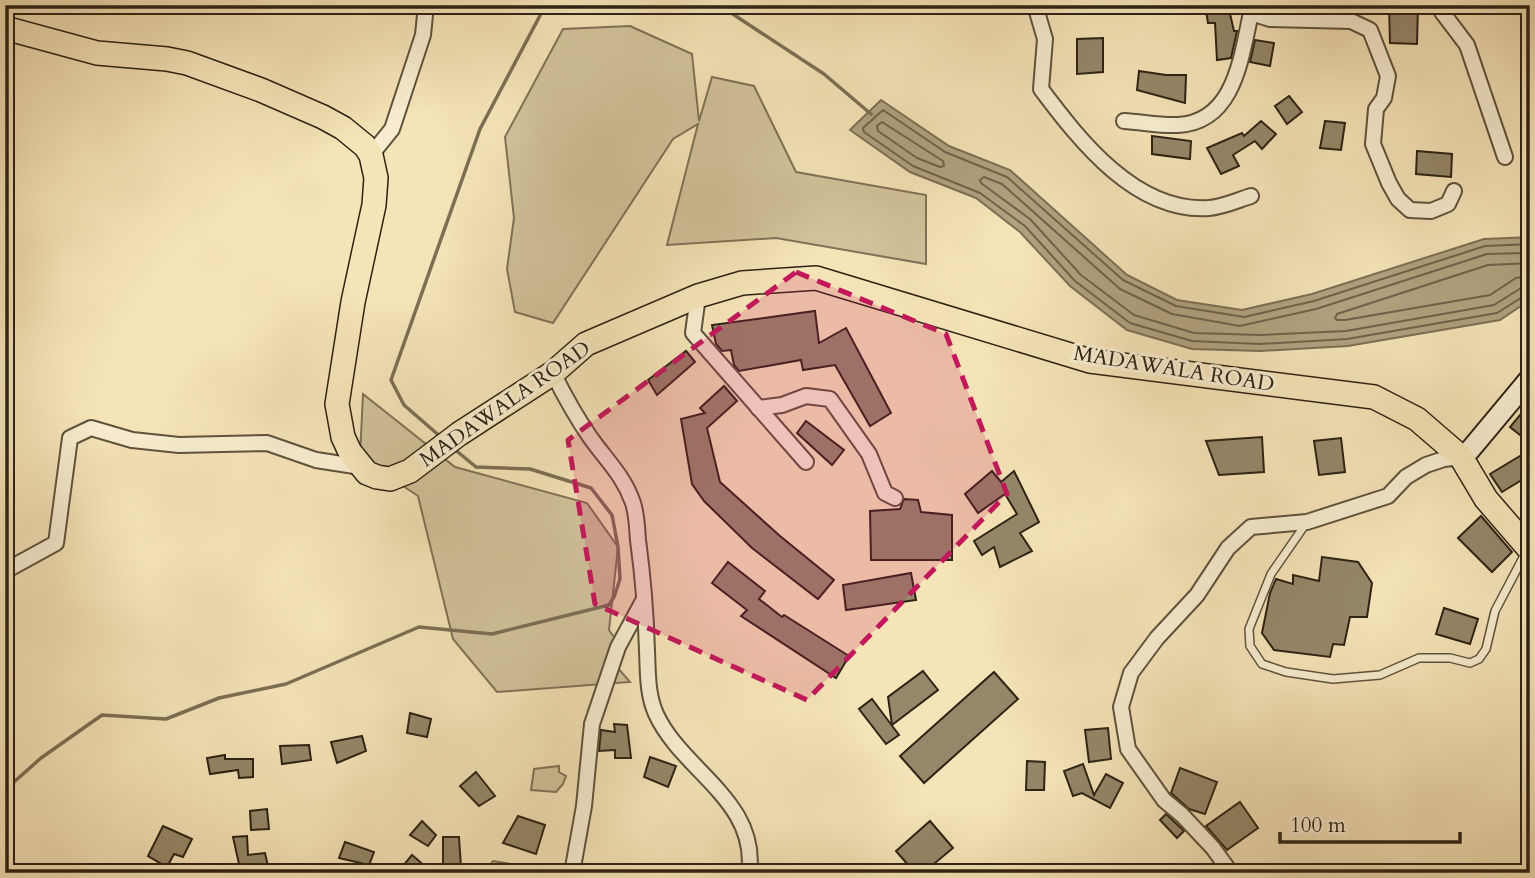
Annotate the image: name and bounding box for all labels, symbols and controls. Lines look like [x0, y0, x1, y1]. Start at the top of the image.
street label: MADAWALA ROAD [414, 334, 596, 474]
street label: MADAWALA ROAD [1072, 339, 1276, 399]
scale bar [1280, 801, 1460, 845]
text: 100 m [1290, 811, 1346, 840]

